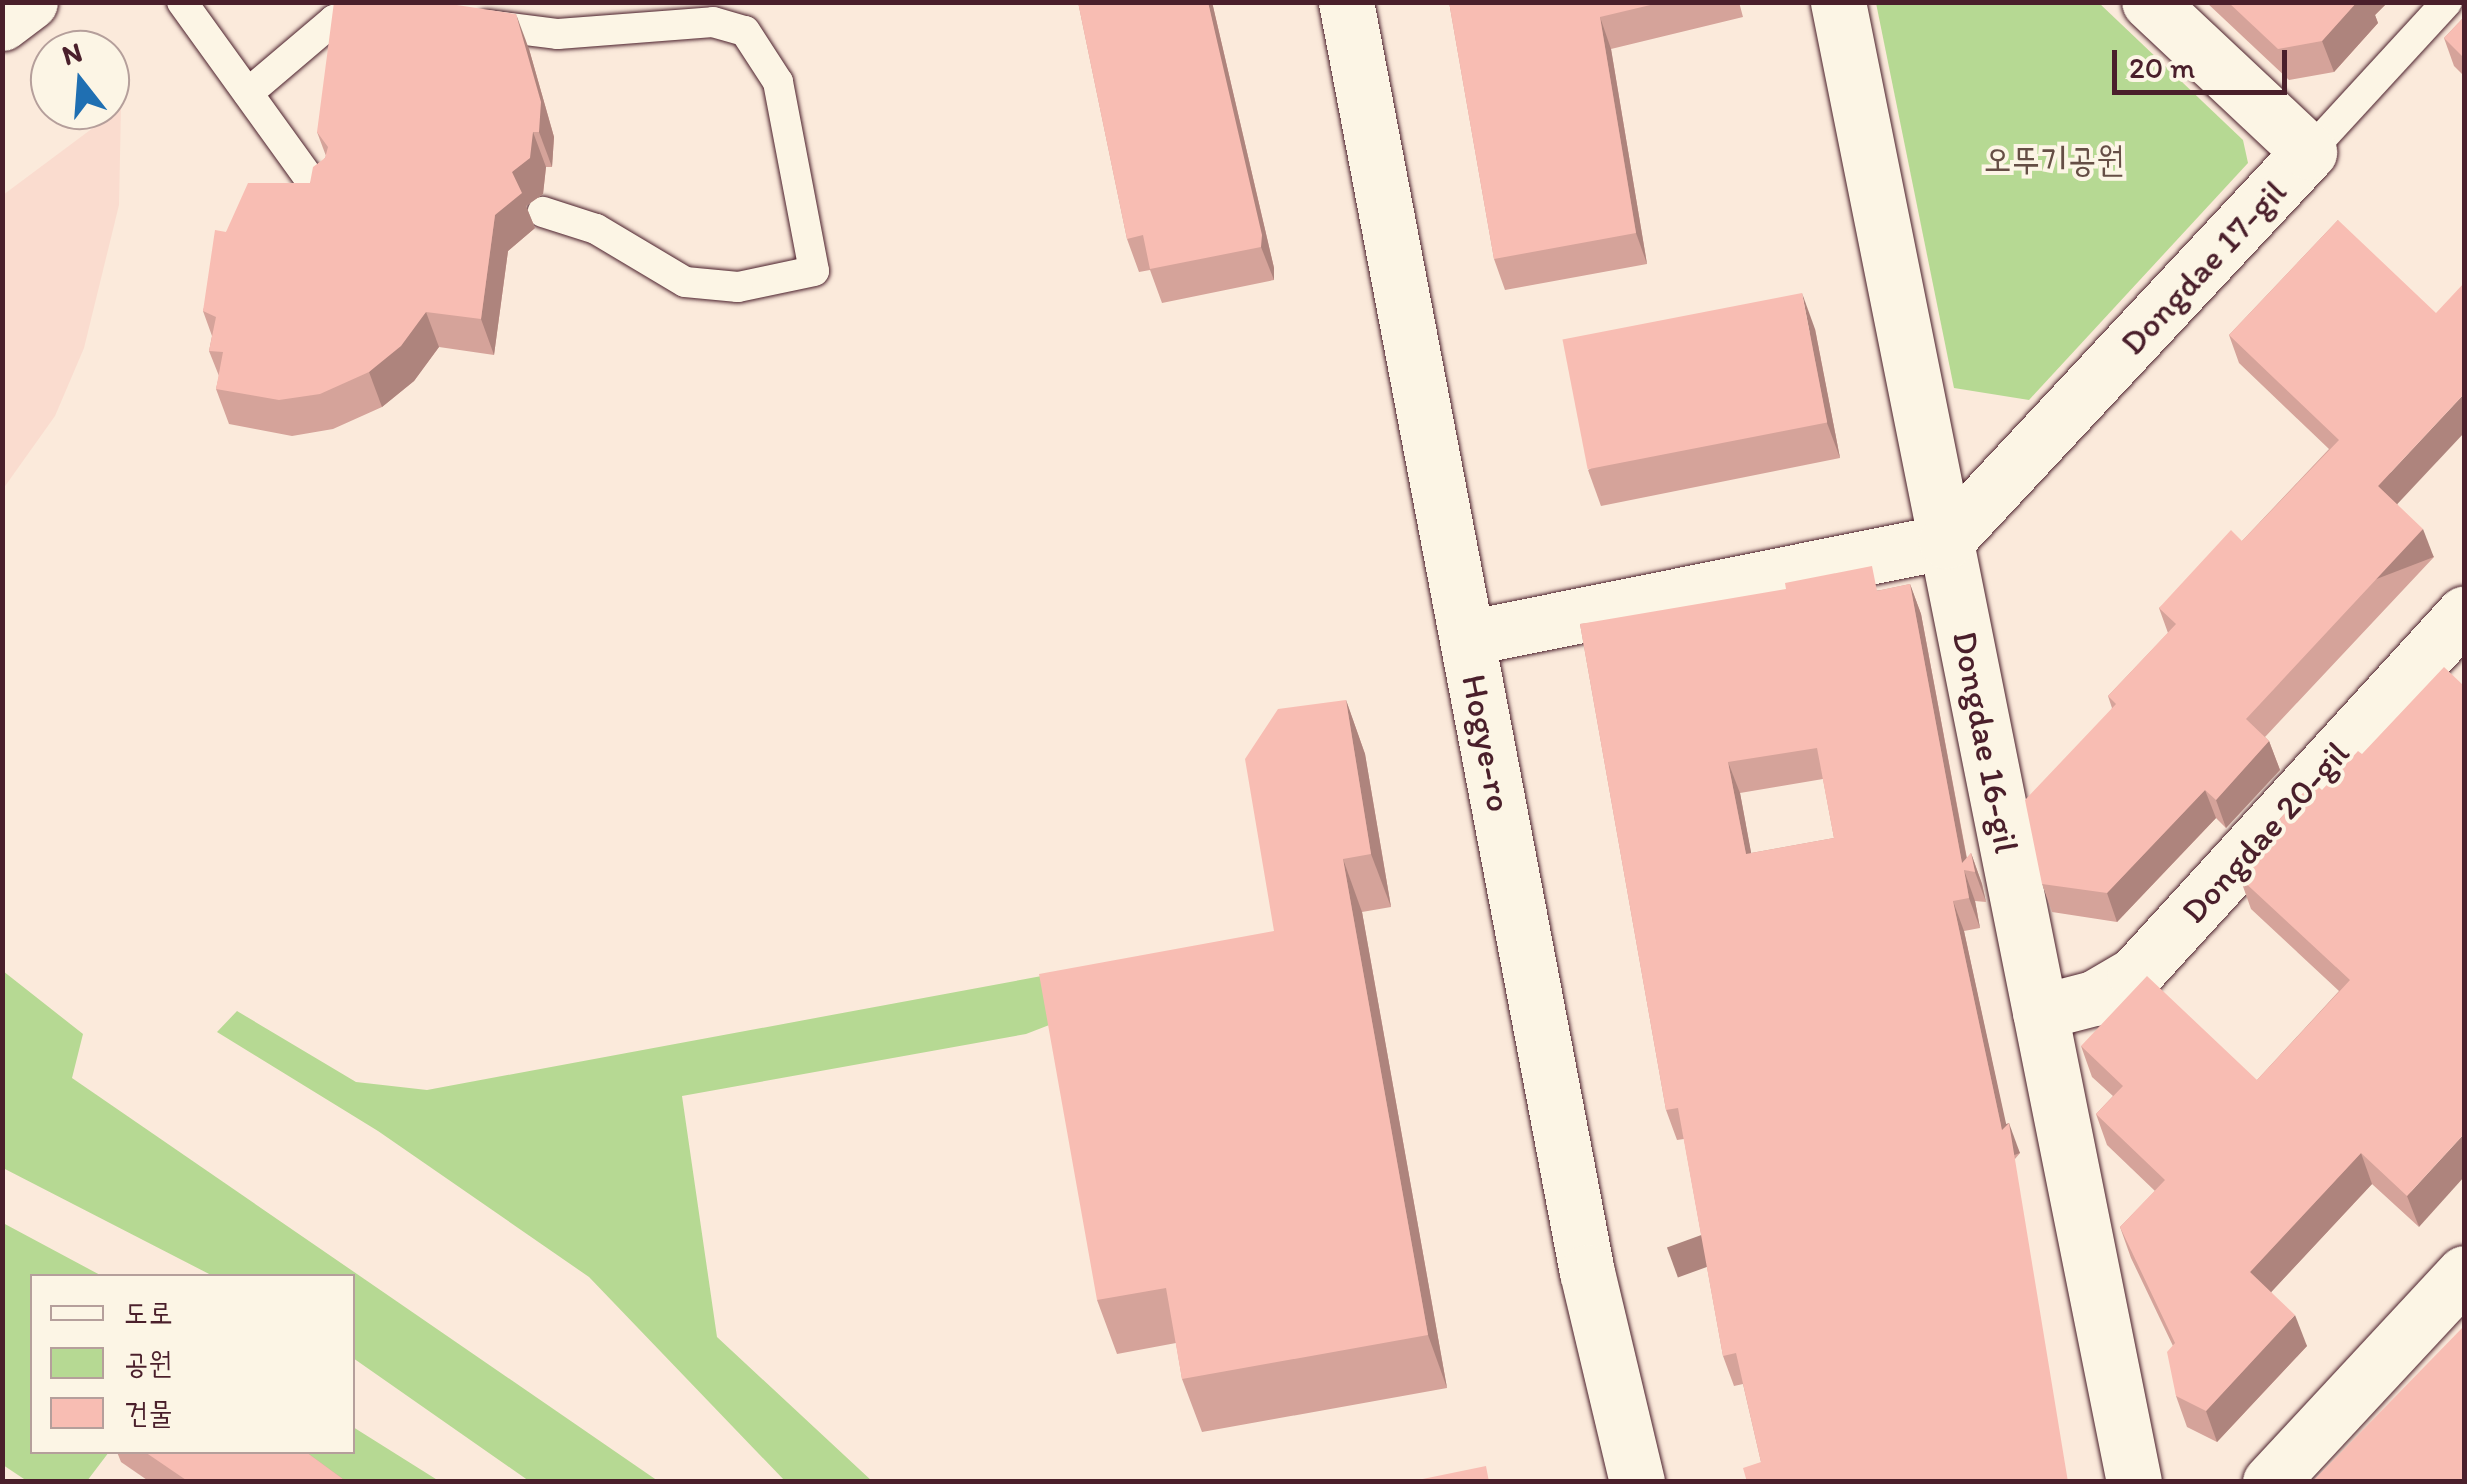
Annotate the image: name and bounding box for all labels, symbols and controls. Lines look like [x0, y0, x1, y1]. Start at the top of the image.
north arrow [30, 30, 130, 130]
scale bar [2117, 30, 2292, 92]
text: N [58, 34, 86, 72]
text: 20 m [2129, 49, 2195, 86]
park label: 오뚜기공원 [1984, 138, 2124, 180]
street label: Dongdae 17-gil [2111, 171, 2295, 363]
street label: Dongdae 16-gil [1944, 627, 2028, 857]
street label: Hogye-ro [1453, 671, 1521, 815]
street label: Dongdae 20-gil [2172, 732, 2358, 932]
legend [30, 1274, 355, 1454]
text: 도로 [124, 1294, 172, 1331]
text: 공원 [124, 1344, 172, 1381]
text: 건물 [124, 1394, 172, 1431]

